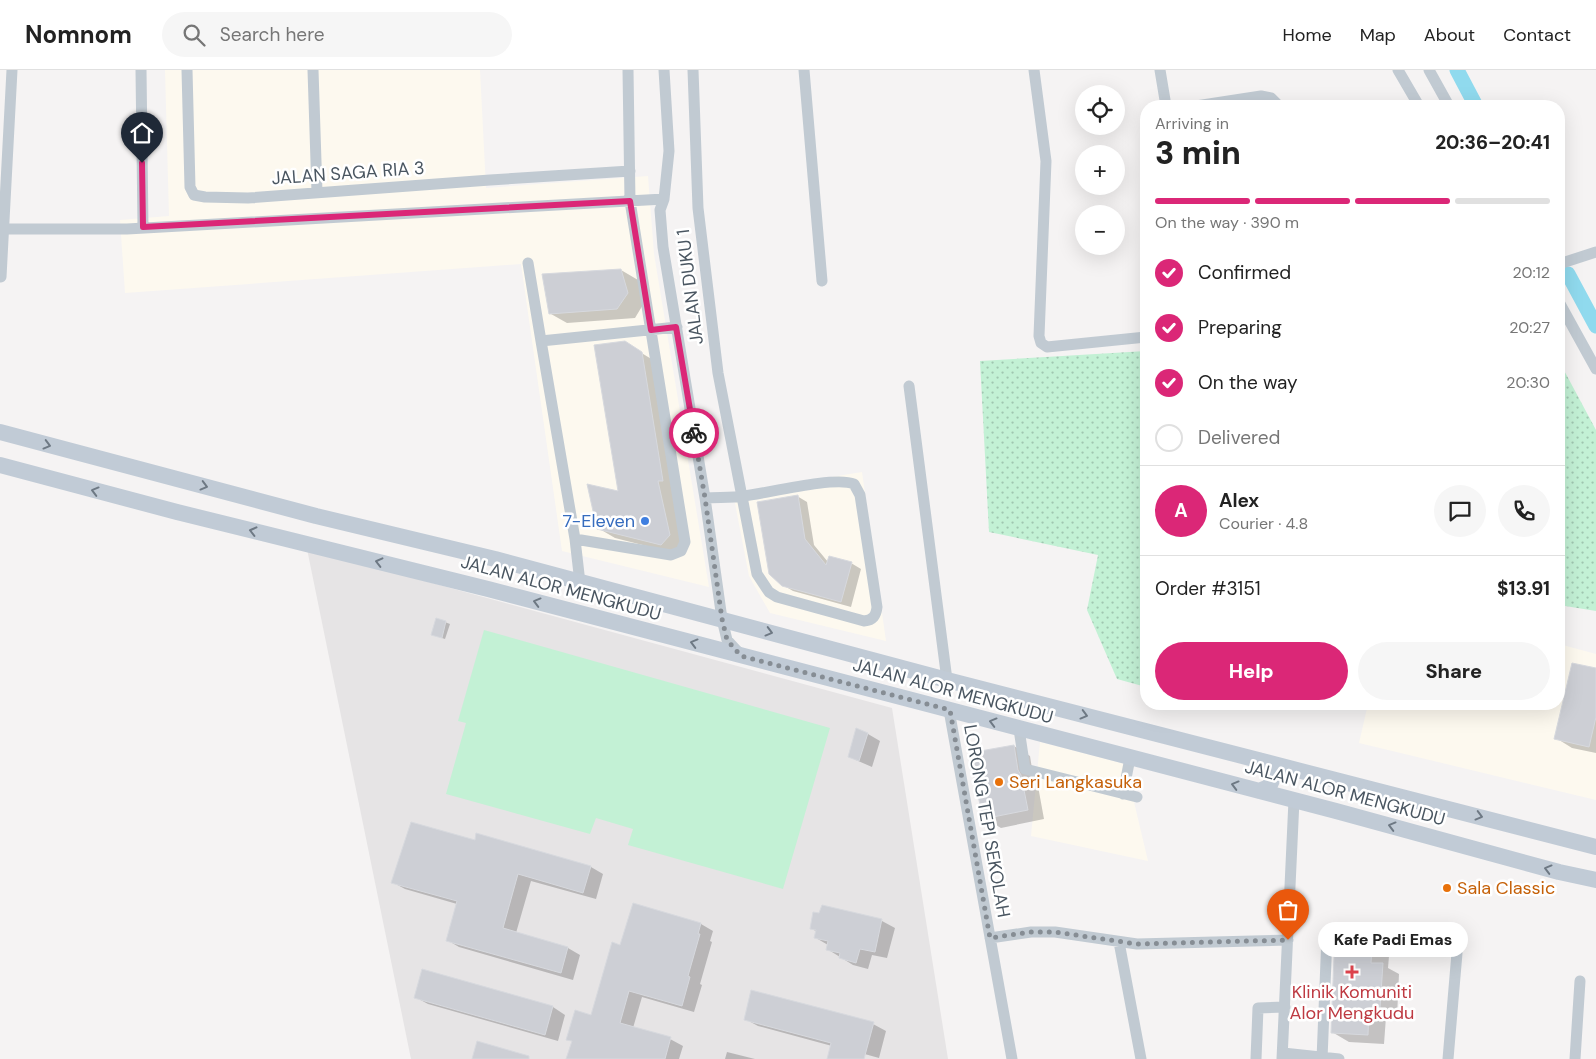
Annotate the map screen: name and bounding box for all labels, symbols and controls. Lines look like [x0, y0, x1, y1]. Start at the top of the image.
search box [162, 12, 512, 57]
text: Nomnom [25, 19, 132, 50]
icon: search [180, 21, 208, 49]
text: Search here [220, 22, 325, 47]
text: Home [1282, 23, 1332, 47]
text: Map [1360, 23, 1396, 47]
text: About [1424, 23, 1475, 47]
text: Contact [1503, 23, 1571, 47]
map controls [1075, 85, 1125, 255]
button: locate [1075, 85, 1125, 135]
pin [121, 112, 163, 163]
text: Arriving in [1155, 113, 1229, 134]
icon: home [128, 119, 156, 147]
text: 20:36–20:41 [1435, 130, 1550, 155]
text: 3 min [1155, 132, 1241, 174]
button: + [1075, 145, 1125, 195]
street label: JALAN SAGA RIA 3 [271, 156, 425, 190]
button: − [1075, 205, 1125, 255]
text: On the way · 390 m [1155, 212, 1299, 233]
street label: JALAN DUKU 1 [671, 228, 709, 346]
icon: check [1155, 259, 1183, 287]
text: Confirmed [1198, 260, 1291, 285]
text: 20:12 [1513, 262, 1550, 283]
icon: check [1155, 314, 1183, 342]
text: Preparing [1198, 315, 1282, 340]
text: 20:27 [1509, 317, 1550, 338]
icon: check [1155, 369, 1183, 397]
text: On the way [1198, 370, 1298, 395]
text: 20:30 [1506, 372, 1550, 393]
courier [669, 408, 719, 458]
icon: bike [680, 419, 708, 447]
text: Delivered [1198, 425, 1280, 450]
one-way arrow [43, 439, 52, 450]
one-way arrow [200, 480, 209, 491]
button: chat [1434, 485, 1486, 537]
button: phone [1498, 485, 1550, 537]
one-way arrow [92, 486, 100, 496]
text: Alex [1219, 488, 1259, 513]
text: A [1174, 498, 1188, 523]
place label: 7-Eleven [563, 509, 635, 533]
text: Courier · 4.8 [1219, 513, 1308, 534]
marker: 7-Eleven [639, 515, 651, 527]
one-way arrow [248, 526, 257, 537]
street label: JALAN ALOR MENGKUDU [458, 550, 664, 626]
one-way arrow [376, 558, 384, 568]
text: Order #3151 [1155, 576, 1261, 601]
text: $13.91 [1497, 576, 1550, 601]
one-way arrow [532, 597, 541, 608]
one-way arrow [764, 626, 772, 636]
one-way arrow [690, 639, 698, 649]
button: Help [1155, 642, 1348, 700]
button: Share [1358, 642, 1550, 700]
street label: JALAN ALOR MENGKUDU [850, 653, 1056, 729]
one-way arrow [1080, 709, 1089, 720]
one-way arrow [989, 717, 997, 727]
street label: LORONG TEPI SEKOLAH [958, 723, 1016, 919]
street label: JALAN ALOR MENGKUDU [1242, 755, 1448, 831]
place label: Seri Langkasuka [1009, 770, 1142, 794]
marker: Seri Langkasuka [993, 776, 1005, 788]
one-way arrow [1230, 780, 1239, 791]
one-way arrow [1475, 810, 1484, 821]
one-way arrow [1387, 821, 1396, 832]
one-way arrow [1545, 865, 1553, 875]
place label: Sala Classic [1457, 876, 1555, 900]
marker: Sala Classic [1441, 882, 1453, 894]
pin [1267, 889, 1309, 940]
icon: bag [1274, 896, 1302, 924]
callout: Kafe Padi Emas [1318, 922, 1468, 958]
text: Kafe Padi Emas [1334, 929, 1452, 950]
marker: Klinik Komuniti Alor Mengkudu [1345, 965, 1359, 979]
place label: Klinik Komuniti Alor Mengkudu [1290, 980, 1414, 1025]

